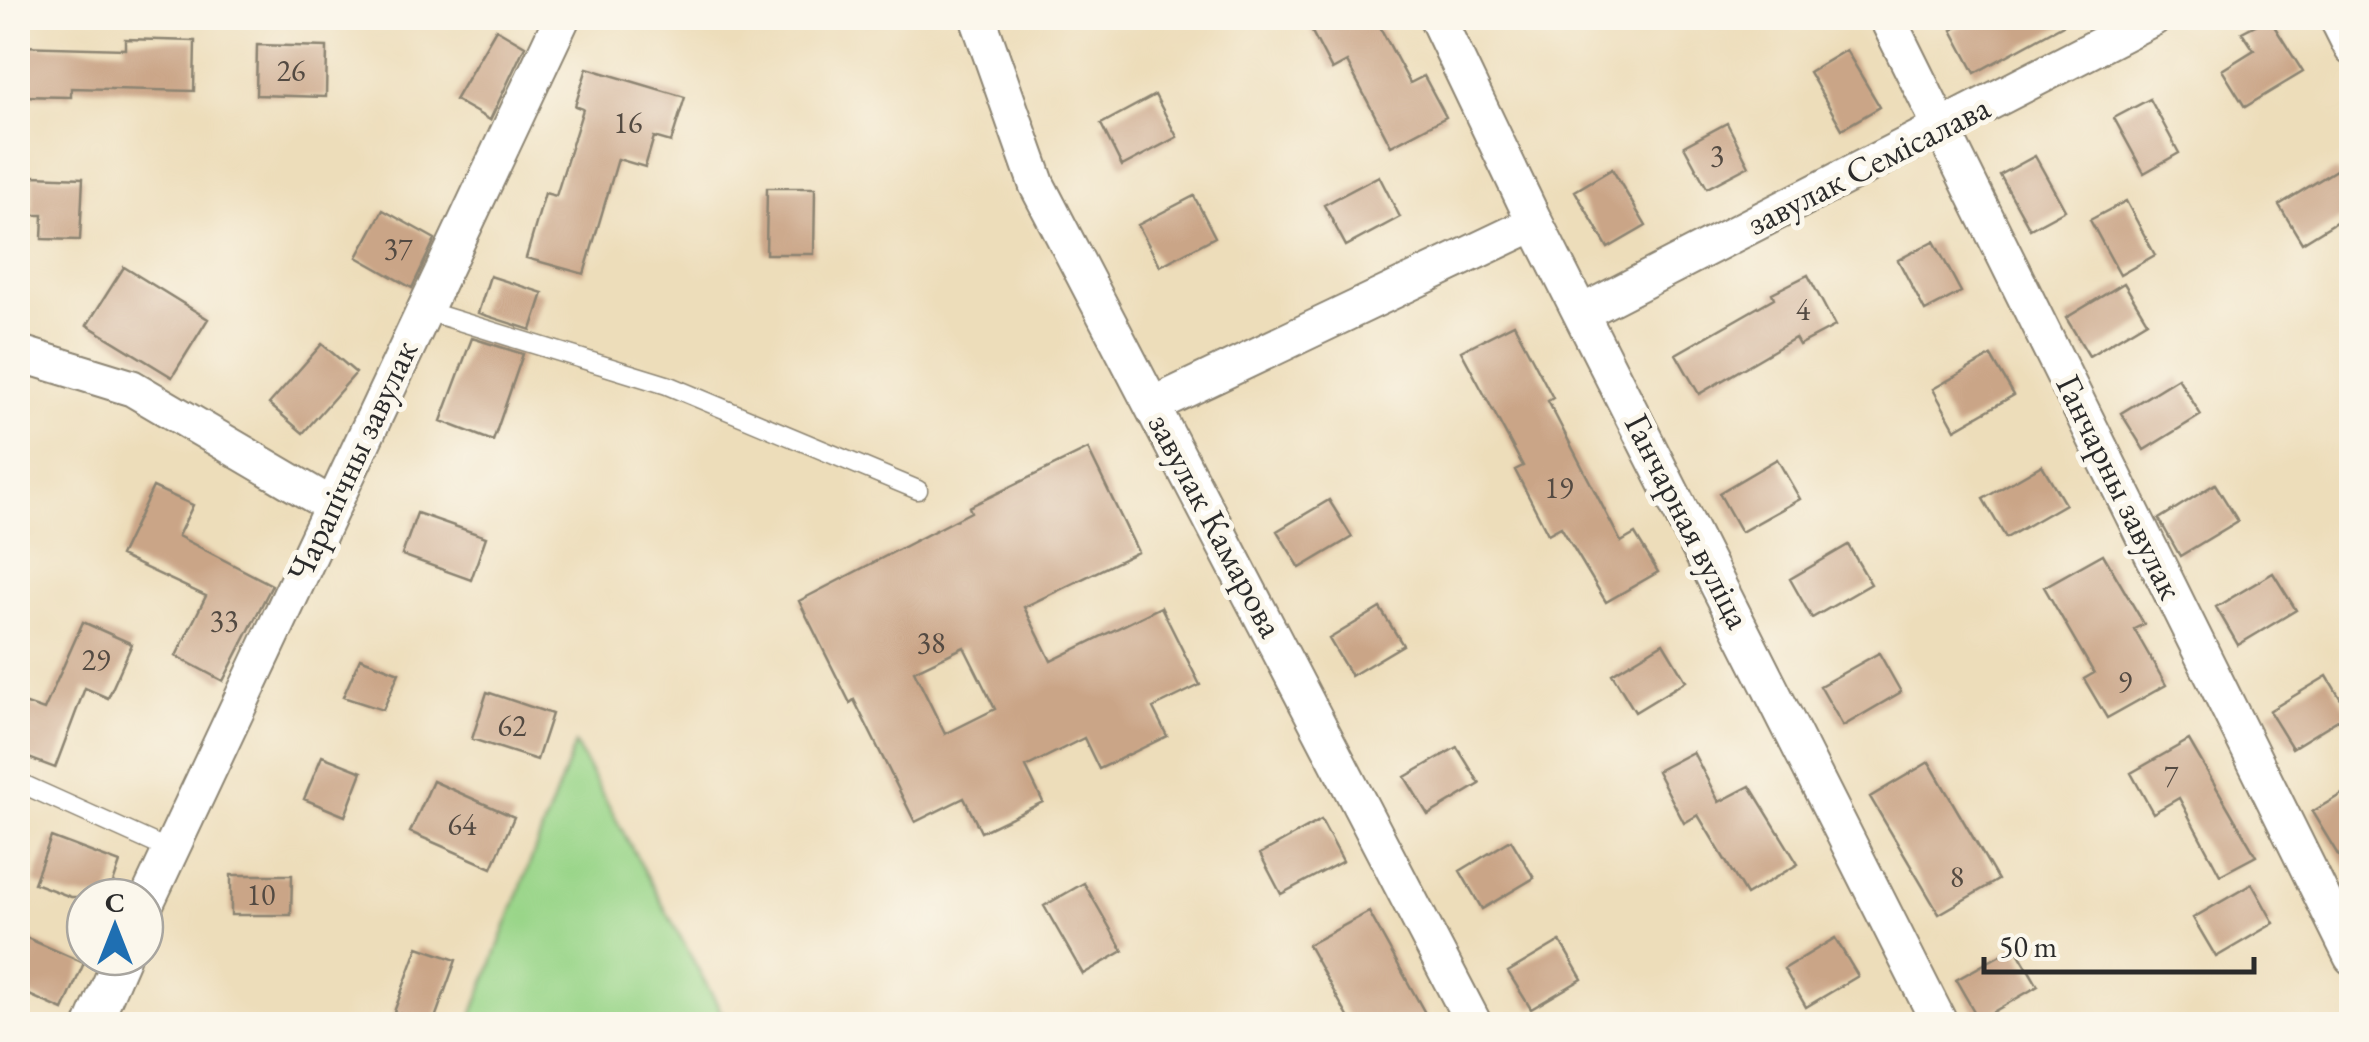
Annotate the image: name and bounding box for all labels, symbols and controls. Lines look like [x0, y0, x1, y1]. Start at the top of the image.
house number: 26 [277, 51, 305, 90]
street label: завулак Семісалава [1739, 84, 1997, 246]
house number: 16 [614, 103, 642, 142]
house number: 3 [1710, 136, 1724, 175]
house number: 37 [384, 229, 413, 268]
house number: 4 [1796, 290, 1811, 329]
street label: Чарапічны завулак [276, 333, 428, 589]
street label: Ганчарны завулак [2046, 367, 2194, 607]
street label: завулак Камарова [1138, 405, 1295, 645]
street label: Ганчарная вуліца [1614, 406, 1762, 636]
house number: 19 [1545, 468, 1573, 507]
house number: 33 [210, 601, 238, 640]
house number: 38 [917, 623, 945, 662]
house number: 29 [82, 640, 110, 679]
house number: 9 [2118, 662, 2132, 701]
house number: 62 [498, 706, 527, 745]
house number: 7 [2164, 756, 2179, 795]
house number: 64 [448, 805, 477, 844]
house number: 8 [1950, 857, 1964, 896]
house number: 10 [247, 875, 275, 914]
north arrow [65, 877, 165, 977]
text: С [105, 884, 125, 920]
scale bar [1984, 912, 2254, 974]
text: 50 m [1999, 927, 2057, 966]

